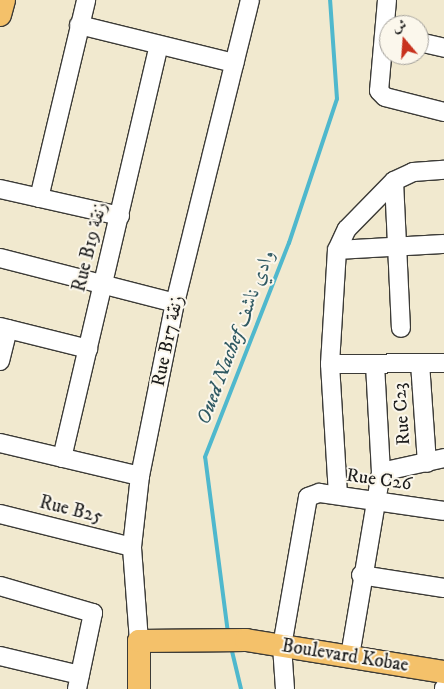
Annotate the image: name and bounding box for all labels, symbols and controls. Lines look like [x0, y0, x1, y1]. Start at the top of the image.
north arrow [379, 15, 429, 65]
text: ش [390, 16, 409, 37]
street label: Rue B19 زنقة [68, 200, 112, 294]
water label: Oued Nachef وادي ناشف [192, 246, 280, 428]
street label: Rue B17 زنقة [147, 293, 189, 389]
street label: Rue C23 [388, 382, 416, 446]
street label: Rue C26 [345, 464, 413, 496]
street label: Rue B25 [37, 491, 105, 529]
street label: Boulevard Kobae [280, 635, 410, 677]

